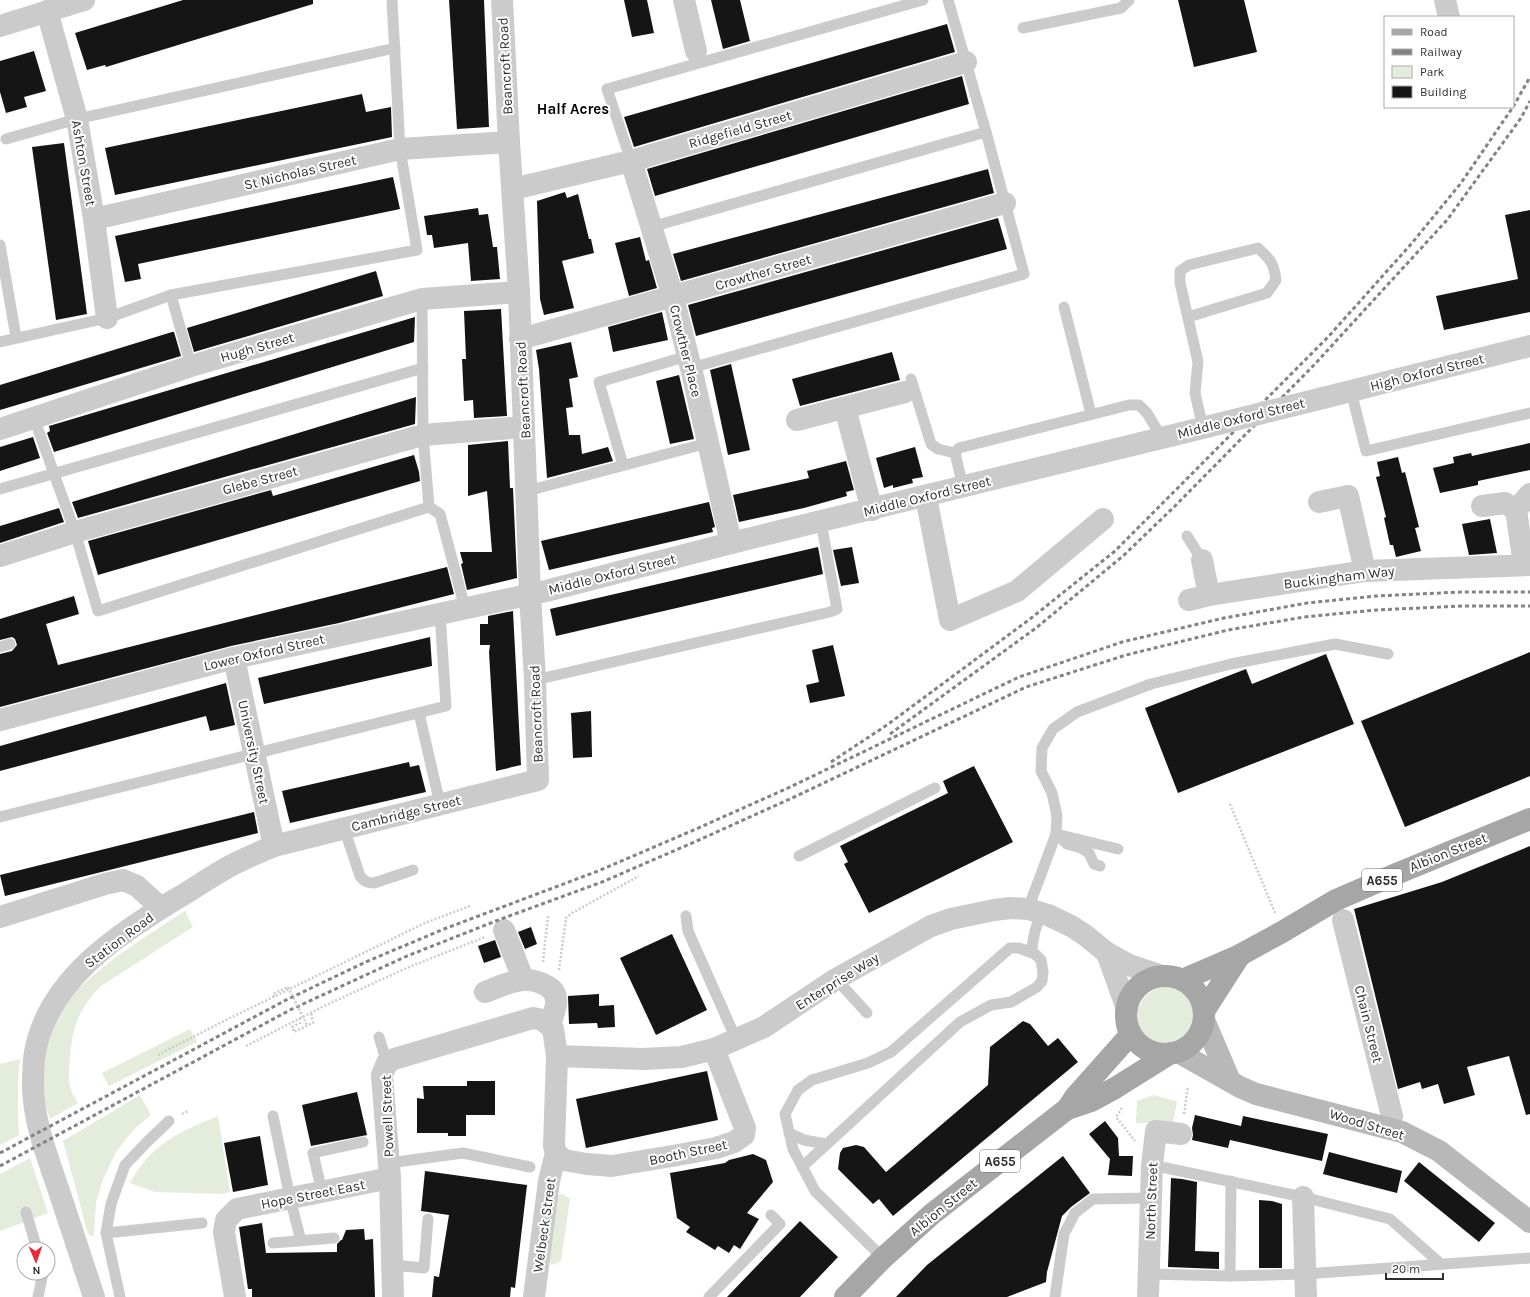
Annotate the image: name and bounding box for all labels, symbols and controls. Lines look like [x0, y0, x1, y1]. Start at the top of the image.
legend [1384, 16, 1514, 108]
street label: Beancroft Road [494, 17, 517, 115]
text: Road [1420, 25, 1448, 39]
text: Railway [1420, 45, 1462, 59]
text: Park [1420, 65, 1445, 79]
text: Building [1420, 85, 1467, 99]
district label: Half Acres [537, 100, 609, 118]
street label: Ridgefield Street [687, 107, 794, 152]
street label: Ashton Street [68, 119, 99, 207]
street label: St Nicholas Street [242, 151, 358, 194]
street label: Crowther Street [713, 251, 813, 294]
street label: Crowther Place [666, 303, 705, 399]
street label: Hugh Street [218, 329, 296, 366]
street label: Beancroft Road [512, 341, 535, 439]
street label: High Oxford Street [1368, 350, 1486, 395]
street label: Middle Oxford Street [1176, 394, 1307, 443]
street label: Glebe Street [221, 462, 300, 499]
street label: Middle Oxford Street [862, 472, 993, 521]
street label: Middle Oxford Street [547, 550, 678, 599]
street label: Buckingham Way [1283, 562, 1396, 593]
street label: Lower Oxford Street [202, 630, 326, 675]
street label: Beancroft Road [526, 665, 547, 763]
street label: University Street [234, 698, 273, 806]
street label: Cambridge Street [350, 792, 463, 835]
street label: Albion Street [1407, 829, 1490, 876]
road number: A655 [1362, 869, 1402, 891]
street label: Station Road [81, 909, 157, 972]
street label: Enterprise Way [792, 949, 883, 1014]
street label: Chain Street [1351, 984, 1386, 1065]
street label: Powell Street [378, 1075, 397, 1157]
street label: Wood Street [1327, 1105, 1406, 1144]
street label: Booth Street [647, 1136, 729, 1169]
road number: A655 [980, 1150, 1020, 1172]
street label: North Street [1142, 1162, 1161, 1240]
street label: Albion Street [906, 1175, 981, 1240]
street label: Hope Street East [260, 1176, 367, 1213]
street label: Welbeck Street [529, 1177, 560, 1274]
north arrow [16, 1241, 56, 1281]
scale bar [1386, 1255, 1443, 1281]
text: 20 m [1392, 1262, 1420, 1276]
text: N [32, 1264, 41, 1277]

